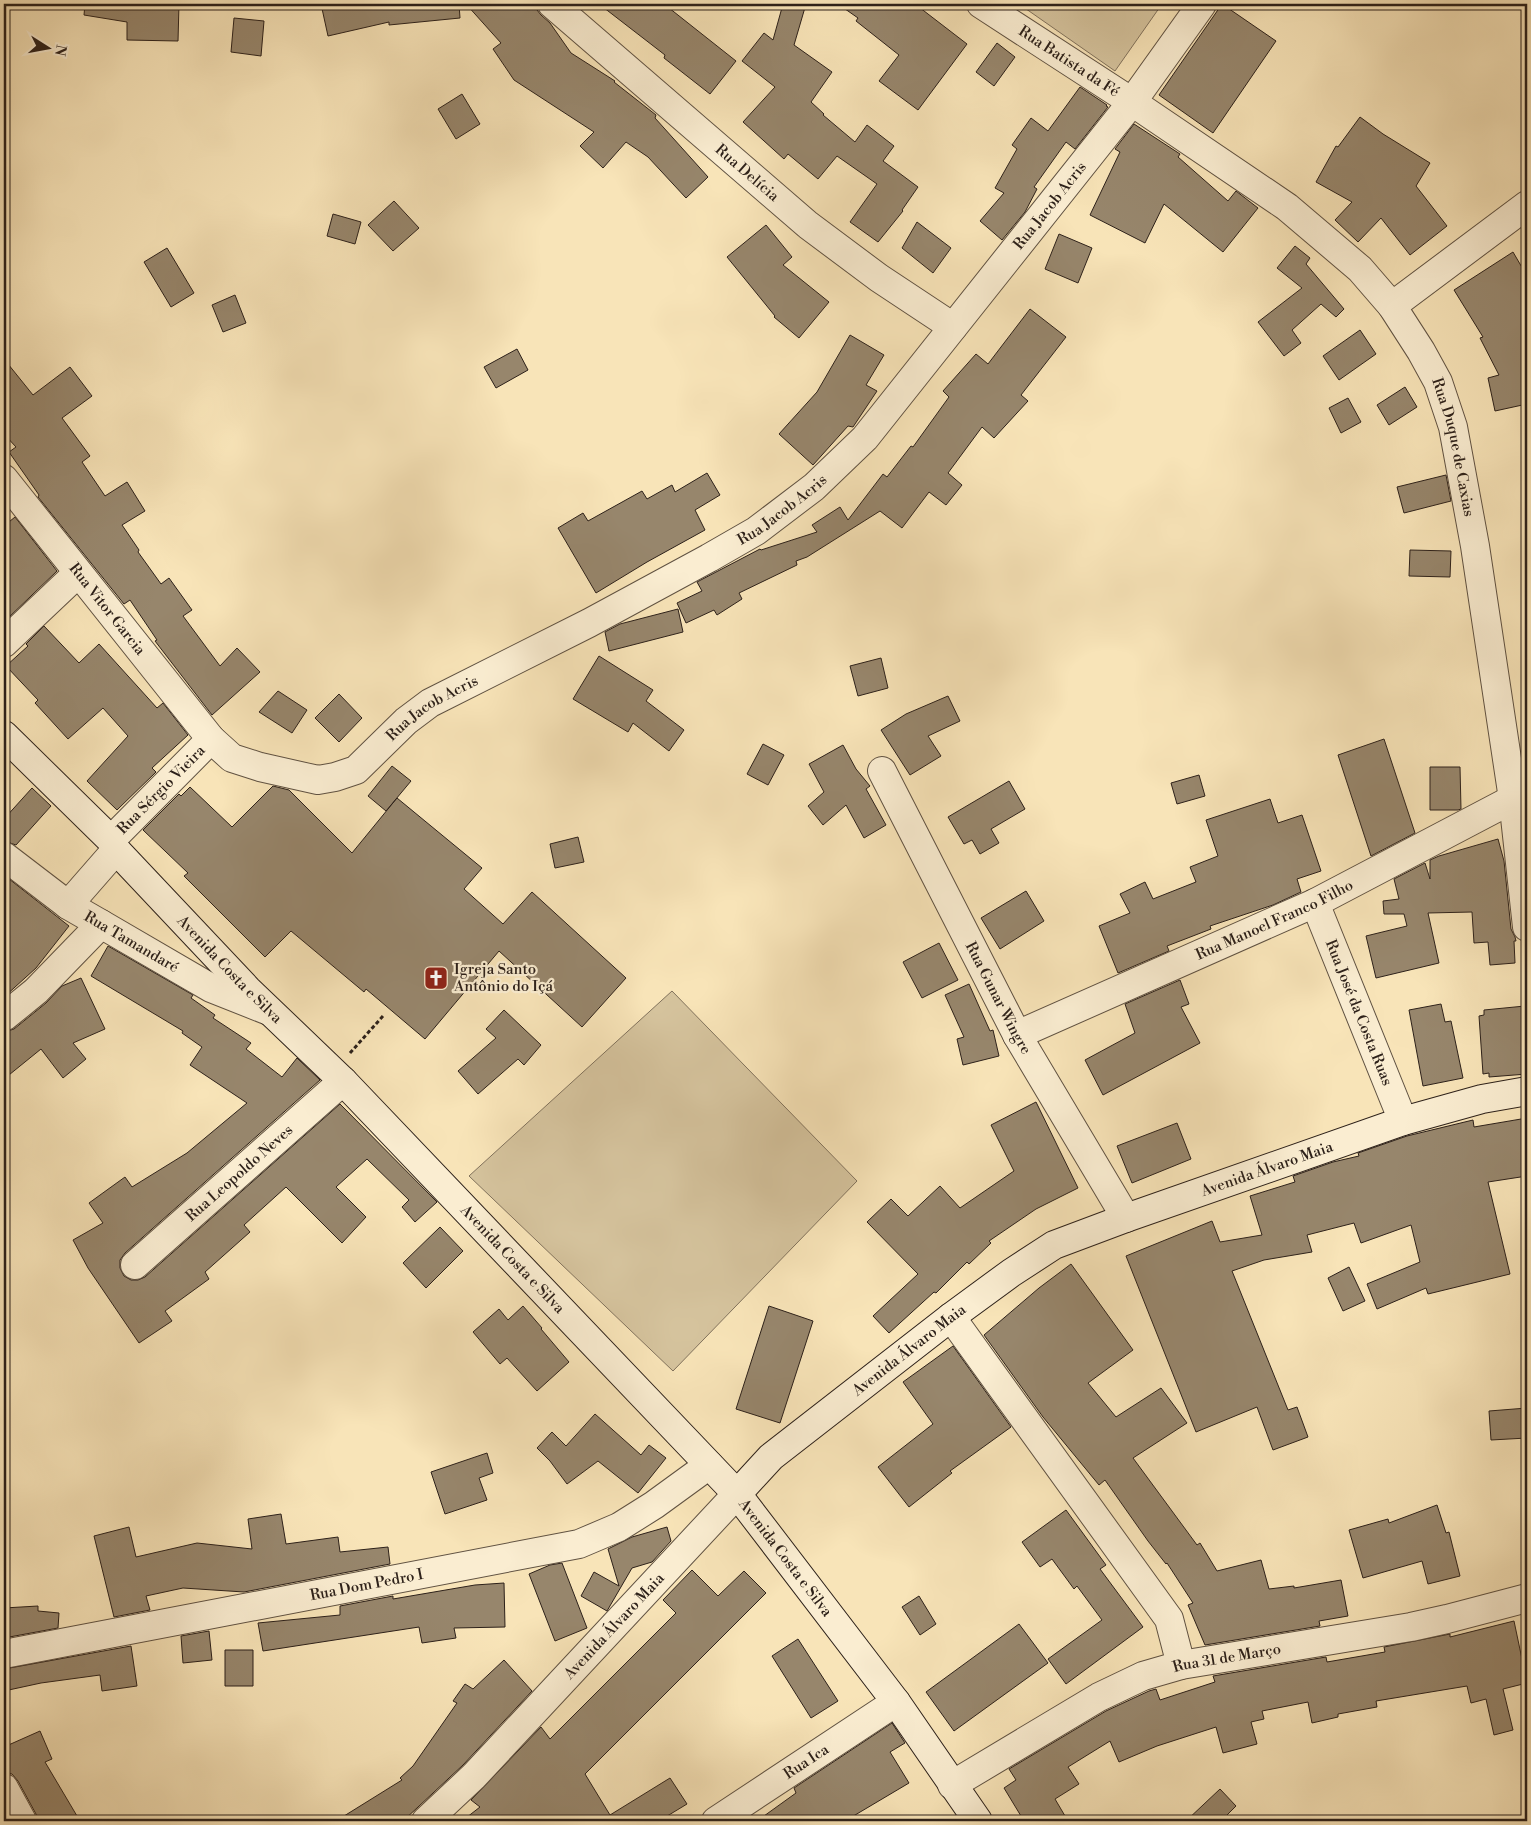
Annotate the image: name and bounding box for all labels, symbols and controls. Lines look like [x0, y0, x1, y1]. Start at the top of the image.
north arrow [22, 22, 72, 72]
street label: Rua Batista da Fé [1015, 22, 1123, 101]
text: N [50, 43, 70, 57]
street label: Rua Delícia [711, 140, 783, 206]
street label: Rua Jacob Acris [1009, 158, 1091, 254]
street label: Rua Duque de Caxias [1427, 375, 1478, 518]
street label: Rua Jacob Acris [734, 471, 831, 550]
street label: Rua Vitor Garcia [65, 559, 150, 659]
street label: Rua Jacob Acris [382, 671, 481, 745]
street label: Rua Sérgio Vieira [113, 741, 210, 838]
street label: Rua Manoel Franco Filho [1193, 876, 1357, 965]
street label: Rua Tamandaré [80, 907, 182, 977]
street label: Avenida Costa e Silva [172, 911, 286, 1028]
street label: Rua José da Costa Ruas [1321, 937, 1397, 1088]
street label: Rua Gunar Wingre [961, 939, 1035, 1058]
place label: Igreja Santo Antônio do Içá [453, 960, 554, 996]
church icon: Igreja Santo Antônio do Içá [423, 965, 449, 991]
street label: Rua Leopoldo Neves [182, 1121, 297, 1226]
street label: Avenida Álvaro Maia [1197, 1137, 1336, 1201]
street label: Avenida Costa e Silva [455, 1200, 569, 1318]
street label: Avenida Álvaro Maia [848, 1300, 970, 1401]
street label: Avenida Costa e Silva [734, 1495, 837, 1621]
street label: Rua Dom Pedro I [308, 1565, 425, 1605]
street label: Avenida Álvaro Maia [559, 1569, 669, 1684]
street label: Rua 31 de Março [1170, 1640, 1282, 1677]
street label: Rua Ica [780, 1740, 833, 1784]

